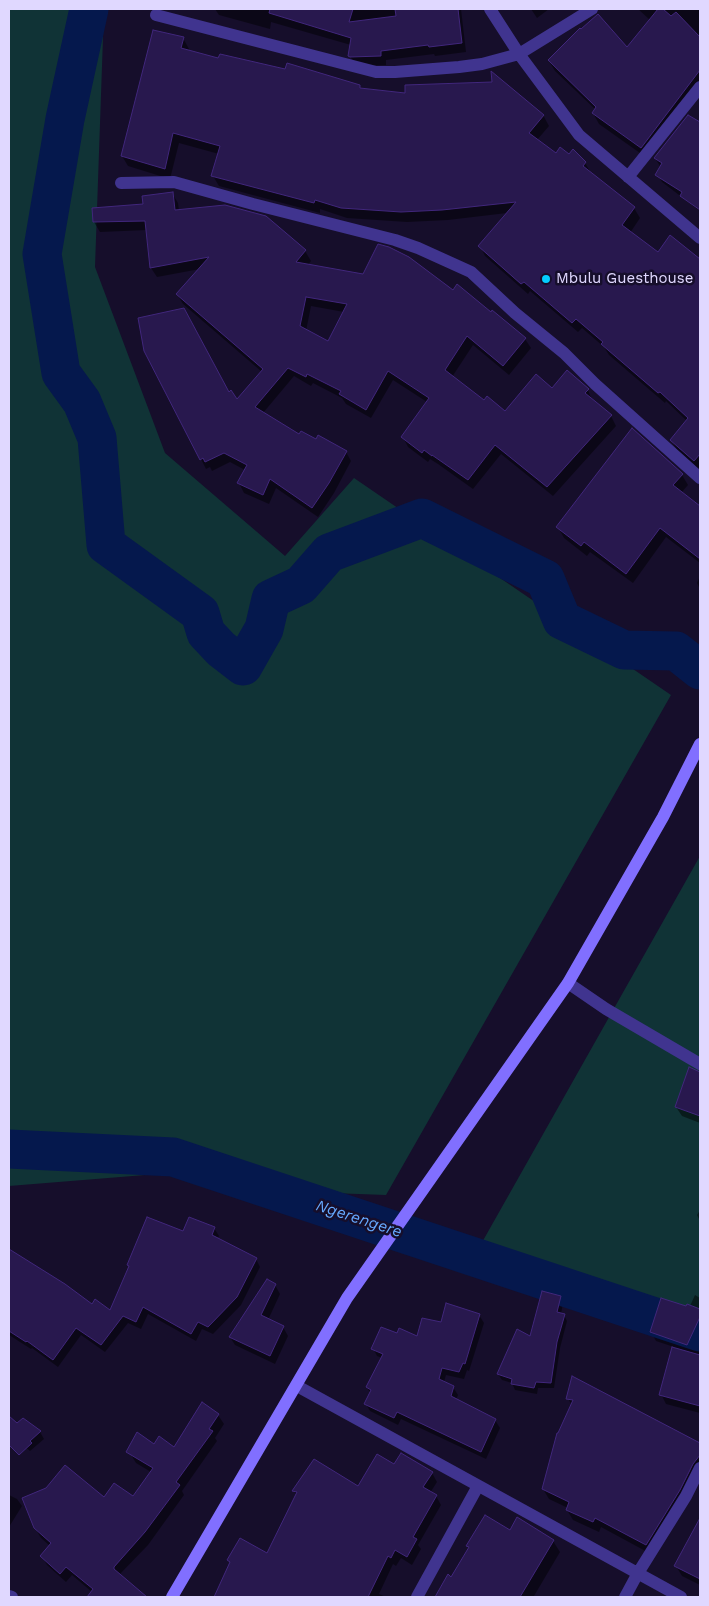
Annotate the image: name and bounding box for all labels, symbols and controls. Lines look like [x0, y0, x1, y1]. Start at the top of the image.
place label: Mbulu Guesthouse [556, 270, 693, 288]
marker: Mbulu Guesthouse [540, 273, 552, 285]
water label: Ngerengere [314, 1196, 404, 1242]

